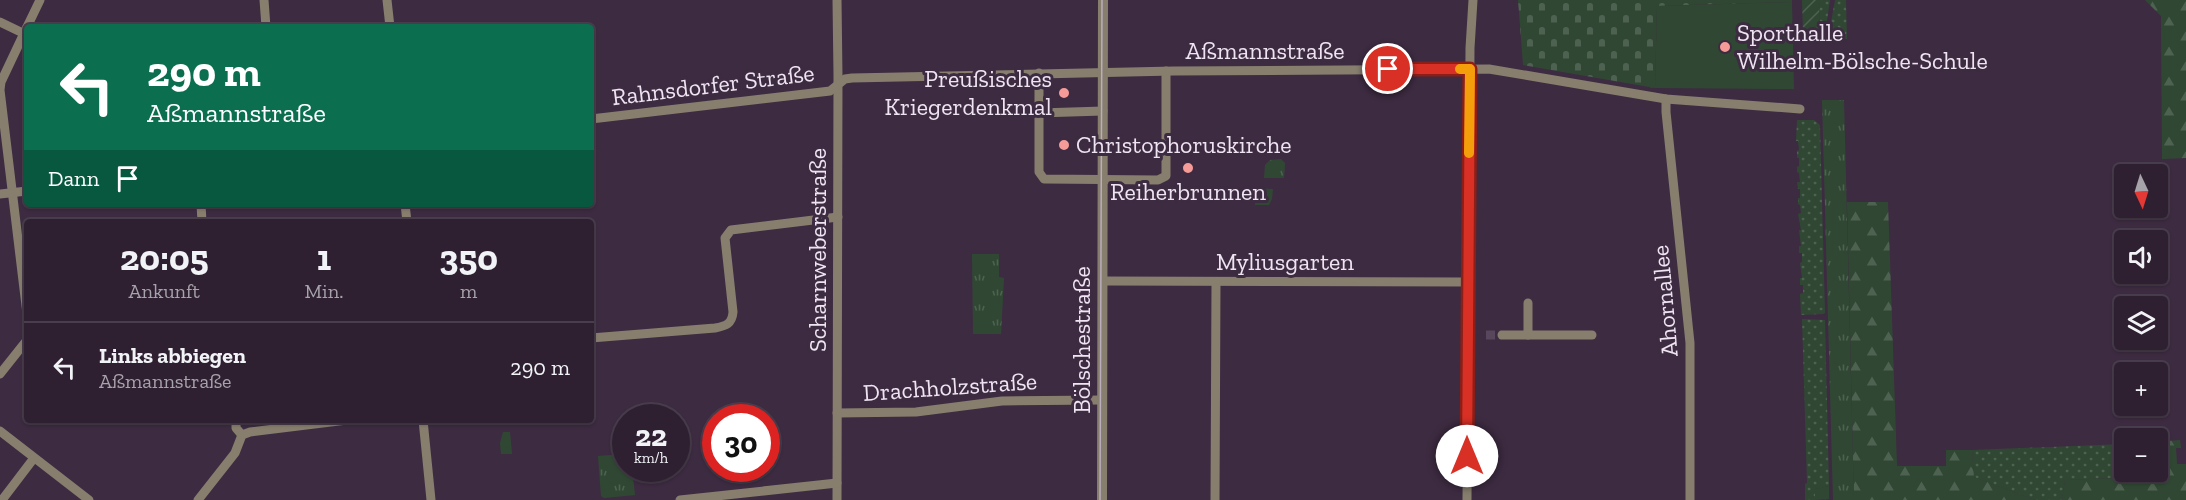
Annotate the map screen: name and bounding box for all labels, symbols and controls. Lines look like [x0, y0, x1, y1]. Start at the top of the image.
place label: Sporthalle Wilhelm-Bölsche-Schule [1737, 18, 1988, 75]
street label: Aßmannstraße [1185, 36, 1345, 65]
marker: Sporthalle Wilhelm-Bölsche-Schule [1718, 40, 1732, 54]
pin [1362, 43, 1413, 94]
text: 290 m [147, 46, 261, 97]
icon: left [48, 48, 126, 126]
icon: arrive [1371, 52, 1404, 85]
street label: Rahnsdorfer Straße [610, 58, 816, 111]
place label: Preußisches Kriegerdenkmal [885, 64, 1052, 121]
marker: Preußisches Kriegerdenkmal [1057, 86, 1071, 100]
text: Aßmannstraße [147, 97, 326, 129]
place label: Christophoruskirche [1076, 130, 1292, 159]
marker: Christophoruskirche [1057, 138, 1071, 152]
street label: Scharnweberstraße [803, 148, 832, 352]
marker: Reiherbrunnen [1181, 161, 1195, 175]
icon: arrive [111, 162, 144, 195]
north arrow [2114, 164, 2168, 218]
map controls [2114, 164, 2168, 482]
text: Dann [48, 165, 99, 192]
place label: Reiherbrunnen [1110, 177, 1266, 206]
button: sound [2114, 230, 2168, 284]
text: 20:05 [120, 236, 208, 279]
text: 1 [317, 236, 331, 279]
text: 350 [439, 236, 498, 279]
street label: Ahornallee [1645, 244, 1684, 358]
street label: Myliusgarten [1216, 247, 1354, 276]
street label: Bölschestraße [1067, 266, 1096, 414]
text: Ankunft [129, 279, 200, 303]
text: Min. [304, 279, 343, 303]
text: m [460, 279, 477, 303]
button: layers [2114, 296, 2168, 350]
text: Links abbiegen [99, 342, 246, 369]
icon: left [48, 351, 81, 384]
text: 290 m [510, 354, 570, 381]
button: + [2114, 362, 2168, 416]
street label: Drachholzstraße [862, 366, 1038, 407]
text: Aßmannstraße [99, 369, 232, 393]
speed limit sign: 30 [702, 404, 780, 482]
text: 22 [635, 418, 667, 454]
position arrow [1435, 424, 1499, 488]
button: − [2114, 428, 2168, 482]
text: km/h [634, 449, 668, 467]

